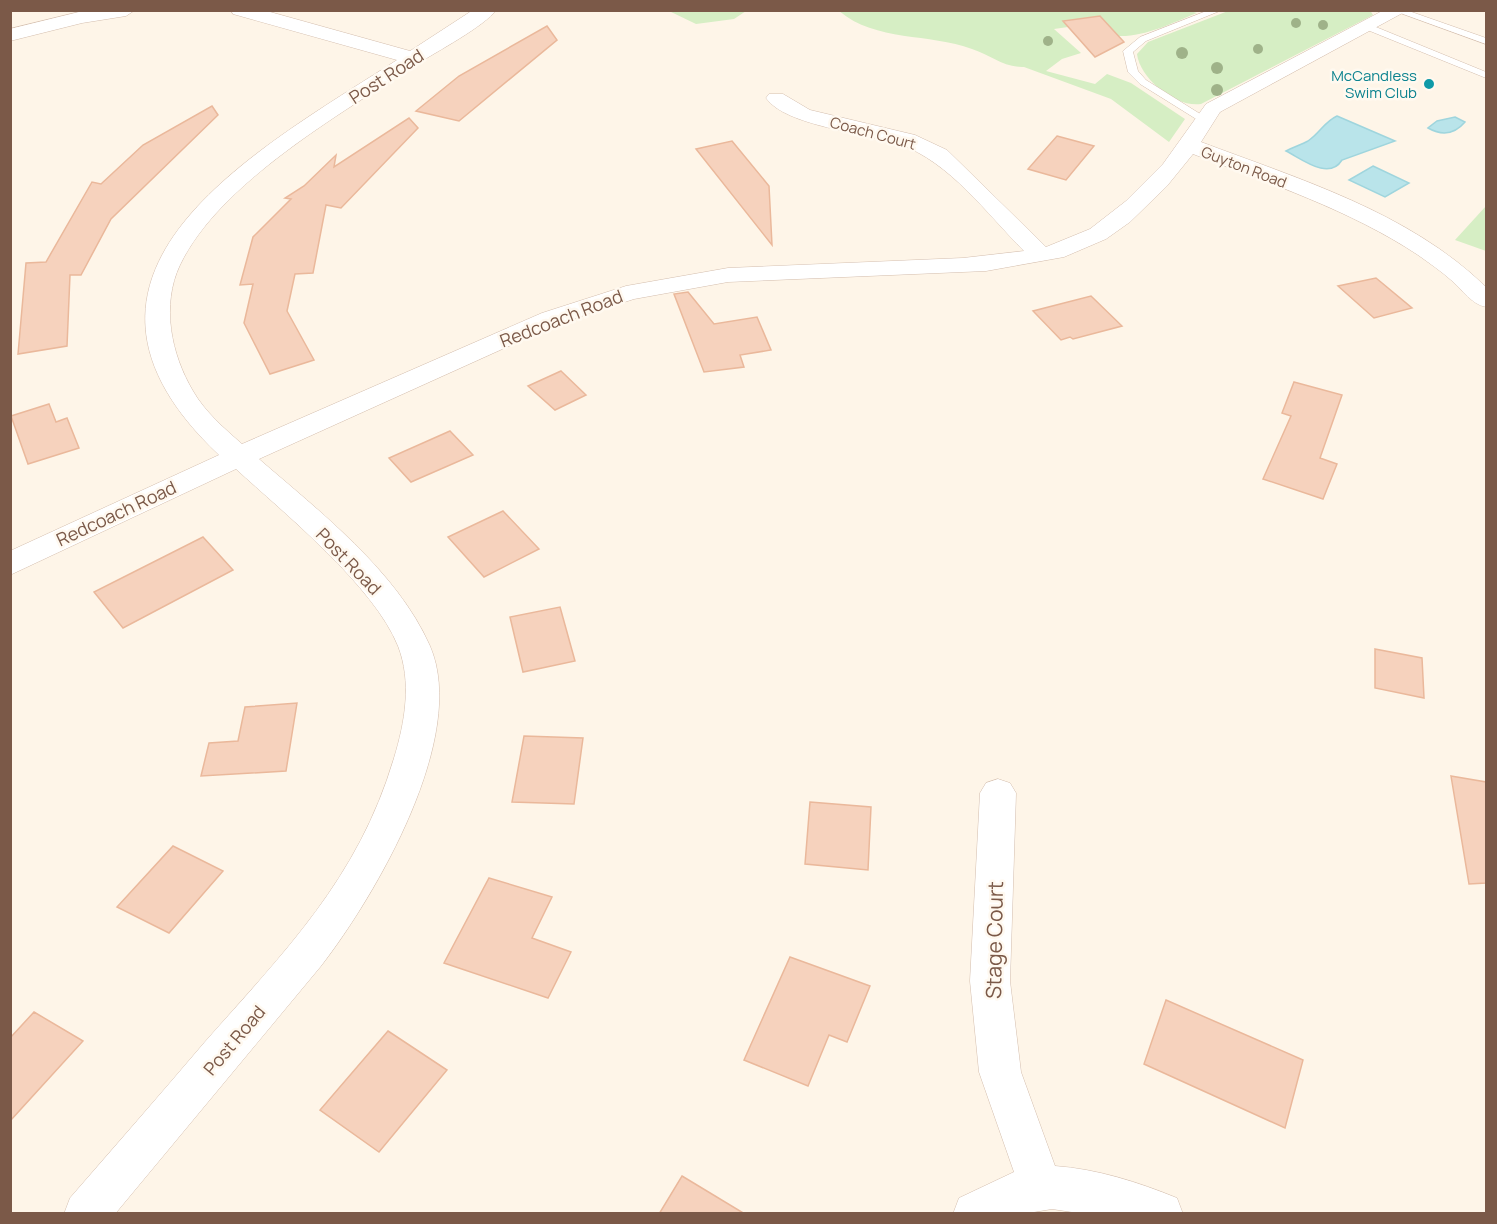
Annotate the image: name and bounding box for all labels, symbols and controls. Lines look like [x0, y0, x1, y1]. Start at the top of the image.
street label: Post Road [344, 43, 428, 109]
place label: McCandless Swim Club [1331, 65, 1417, 103]
marker: McCandless Swim Club [1422, 77, 1436, 91]
street label: Coach Court [828, 111, 918, 155]
street label: Guyton Road [1198, 141, 1290, 193]
street label: Redcoach Road [496, 284, 626, 352]
street label: Redcoach Road [52, 475, 180, 551]
street label: Post Road [311, 522, 387, 600]
street label: Stage Court [979, 881, 1009, 999]
street label: Post Road [198, 1000, 270, 1080]

